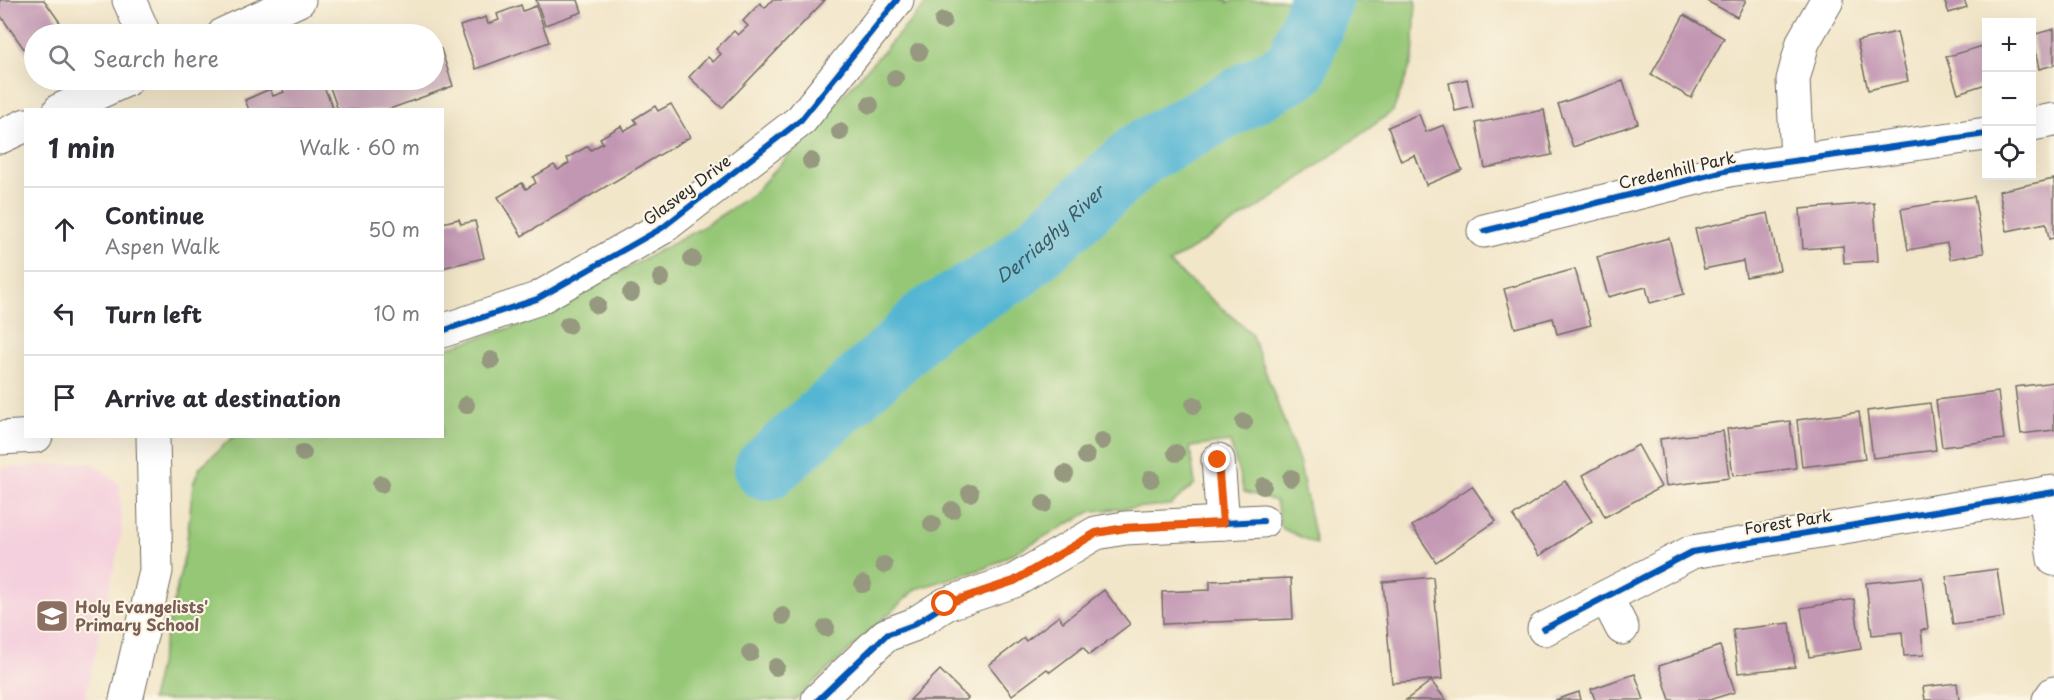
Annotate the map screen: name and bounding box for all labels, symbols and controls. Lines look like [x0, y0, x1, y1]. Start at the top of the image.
map controls [1982, 18, 2036, 180]
button: + [1982, 18, 2036, 72]
search box [24, 24, 444, 90]
icon: search [45, 41, 78, 74]
text: Search here [93, 41, 219, 74]
button: − [1982, 72, 2036, 126]
button: locate [1982, 126, 2036, 180]
text: 1 min [48, 128, 115, 167]
text: Walk · 60 m [299, 132, 420, 162]
street label: Credenhill Park [1616, 144, 1738, 194]
street label: Glasvey Drive [637, 148, 735, 230]
water label: Derriaghy River [991, 177, 1111, 289]
text: Continue [105, 198, 204, 231]
icon: ahead [48, 213, 81, 246]
text: 50 m [368, 214, 420, 244]
text: Aspen Walk [105, 231, 220, 261]
icon: left [48, 297, 81, 330]
text: Turn left [105, 297, 202, 330]
text: 10 m [373, 298, 420, 328]
icon: arrive [48, 381, 81, 414]
text: Arrive at destination [105, 381, 341, 414]
route end [1204, 446, 1230, 472]
street label: Forest Park [1742, 502, 1834, 540]
route start [931, 590, 957, 616]
place label: Holy Evangelists' Primary School [75, 594, 208, 636]
school or university icon: Holy Evangelists' Primary School [34, 598, 70, 634]

